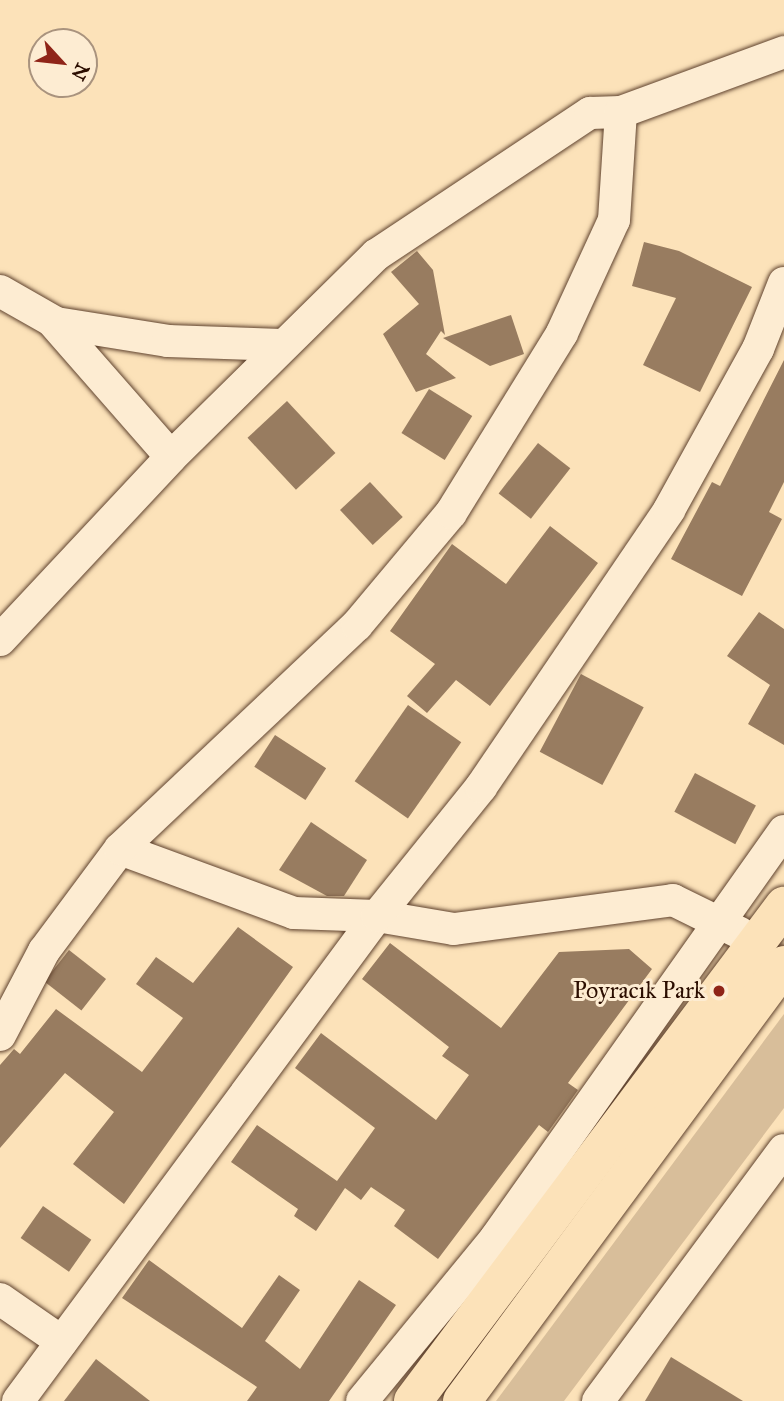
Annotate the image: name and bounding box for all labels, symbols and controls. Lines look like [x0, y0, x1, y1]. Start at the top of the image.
north arrow [28, 28, 98, 98]
text: N [66, 59, 94, 84]
place label: Poyracık Park [573, 977, 705, 1005]
marker: Poyracık Park [711, 983, 727, 999]

